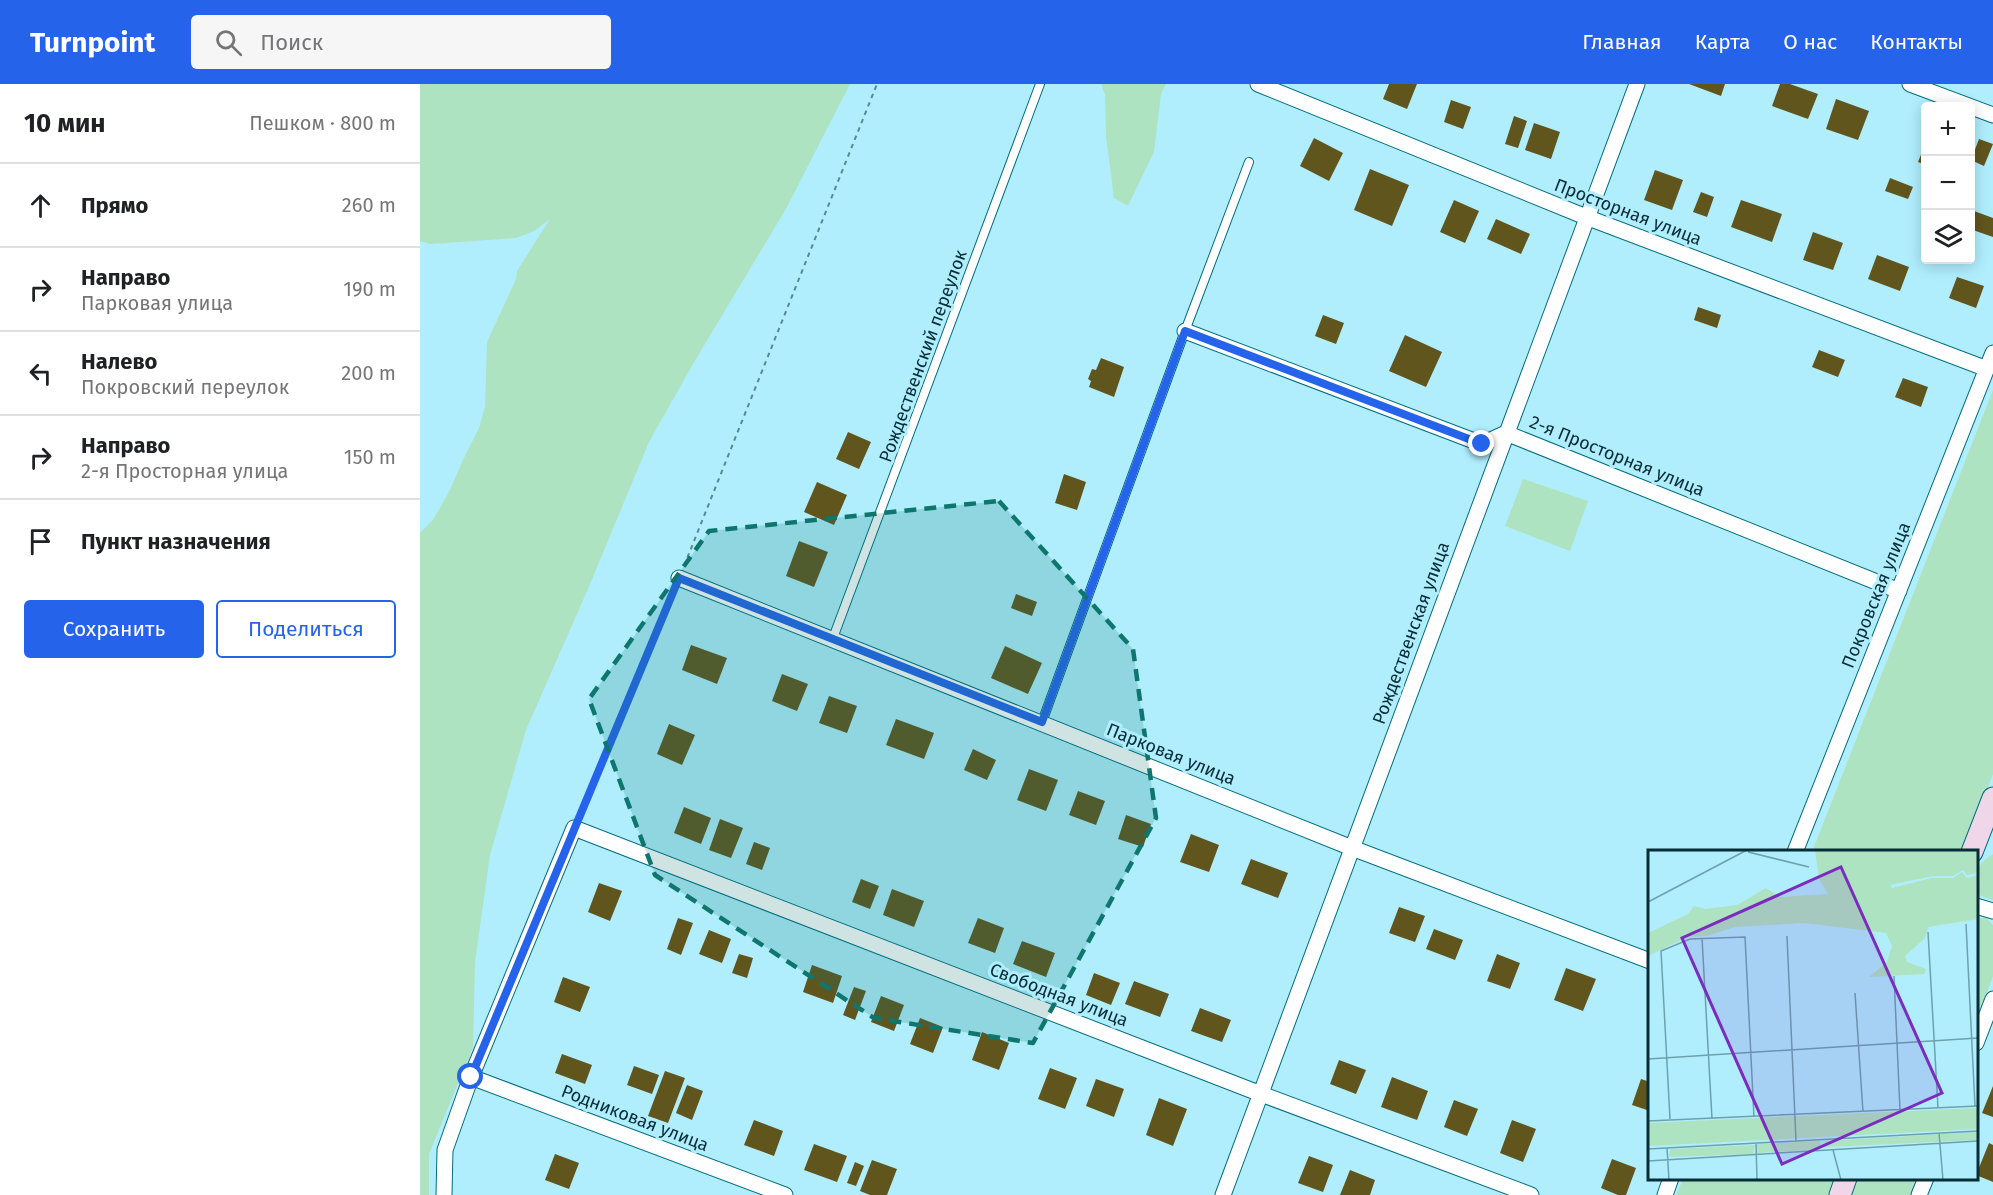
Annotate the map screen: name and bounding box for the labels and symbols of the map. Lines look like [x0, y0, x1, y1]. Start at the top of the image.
street label: Просторная улица [1551, 174, 1705, 250]
street label: Рождественский переулок [874, 246, 972, 465]
street label: 2-я Просторная улица [1526, 411, 1708, 501]
route end [1468, 430, 1494, 456]
street label: Покровская улица [1837, 519, 1915, 671]
street label: Рождественская улица [1368, 539, 1454, 727]
street label: Парковая улица [1103, 718, 1239, 790]
inset map [1648, 850, 1978, 1180]
street label: Свободная улица [987, 958, 1131, 1032]
route start [457, 1063, 483, 1089]
street label: Родниковая улица [558, 1080, 712, 1156]

